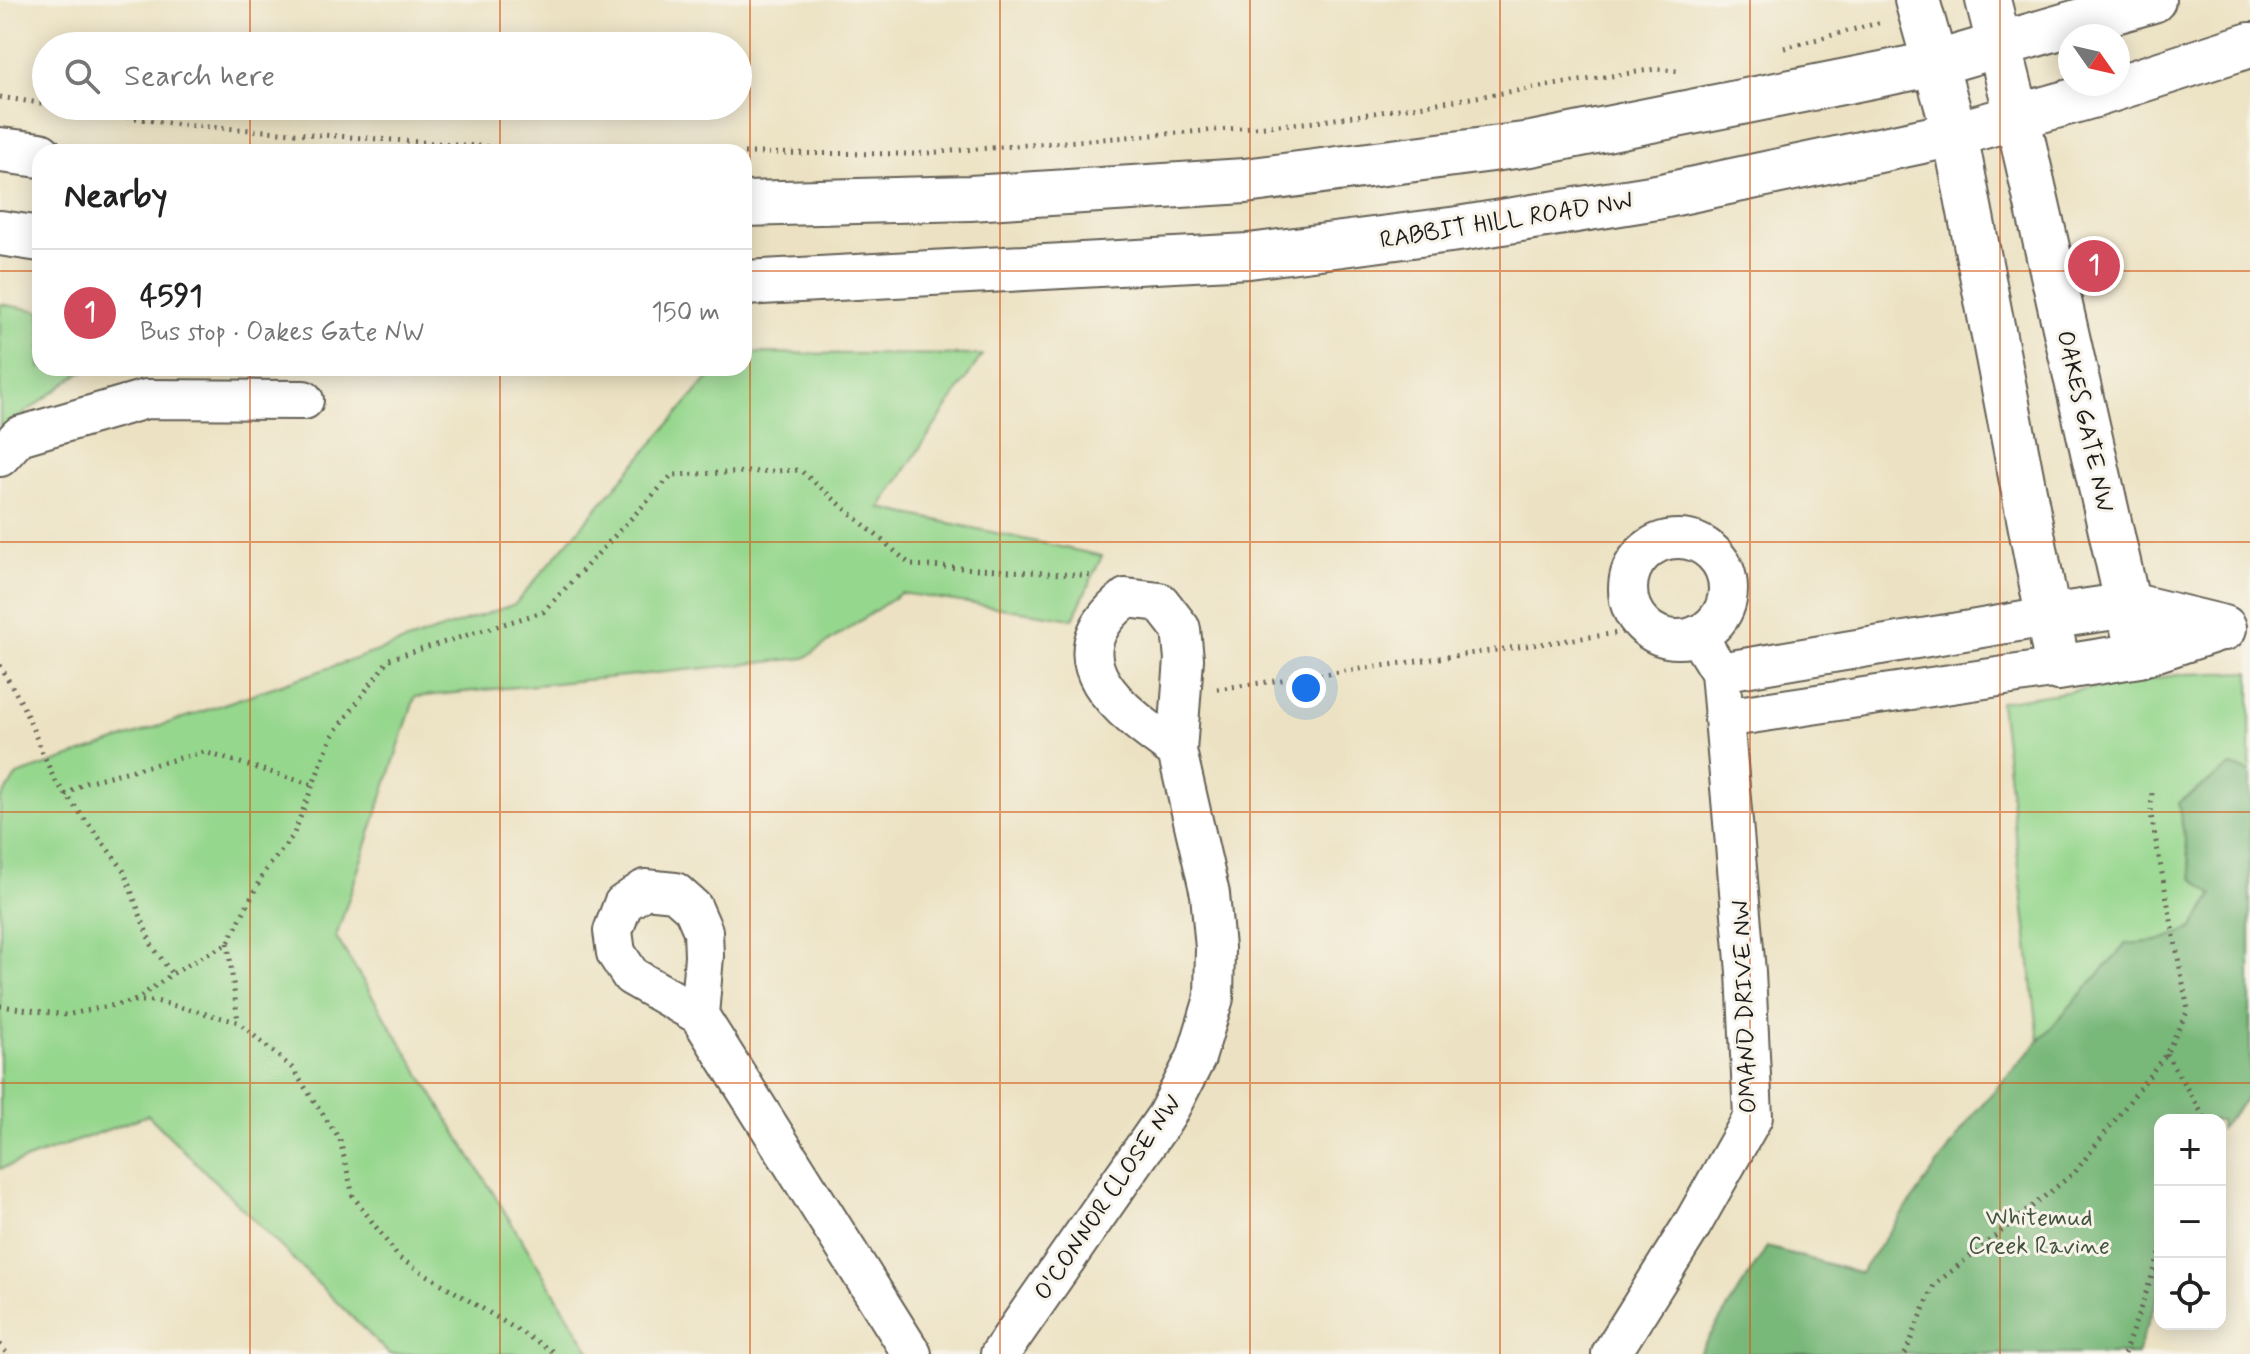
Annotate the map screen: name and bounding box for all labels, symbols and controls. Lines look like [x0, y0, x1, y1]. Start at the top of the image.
north arrow [2058, 24, 2130, 96]
search box [32, 32, 752, 120]
icon: search [60, 54, 104, 98]
text: Search here [124, 57, 275, 96]
text: Nearby [64, 174, 168, 219]
street label: RABBIT HILL ROAD NW [1378, 186, 1635, 257]
pin: 1 [2068, 236, 2120, 296]
text: 4591 [140, 277, 203, 316]
text: 1 [84, 296, 96, 330]
text: 150 m [651, 296, 720, 330]
text: Bus stop · Oakes Gate NW [140, 316, 424, 350]
street label: OAKES GATE NW [2049, 327, 2121, 515]
your location [1286, 668, 1326, 708]
street label: OMAND DRIVE NW [1726, 900, 1765, 1114]
street label: O'CONNOR CLOSE NW [1028, 1089, 1189, 1307]
map controls [2154, 1114, 2226, 1330]
button: + [2154, 1114, 2226, 1186]
button: − [2154, 1186, 2226, 1258]
park label: Whitemud Creek Ravine [1968, 1203, 2110, 1262]
button: locate [2154, 1258, 2226, 1330]

